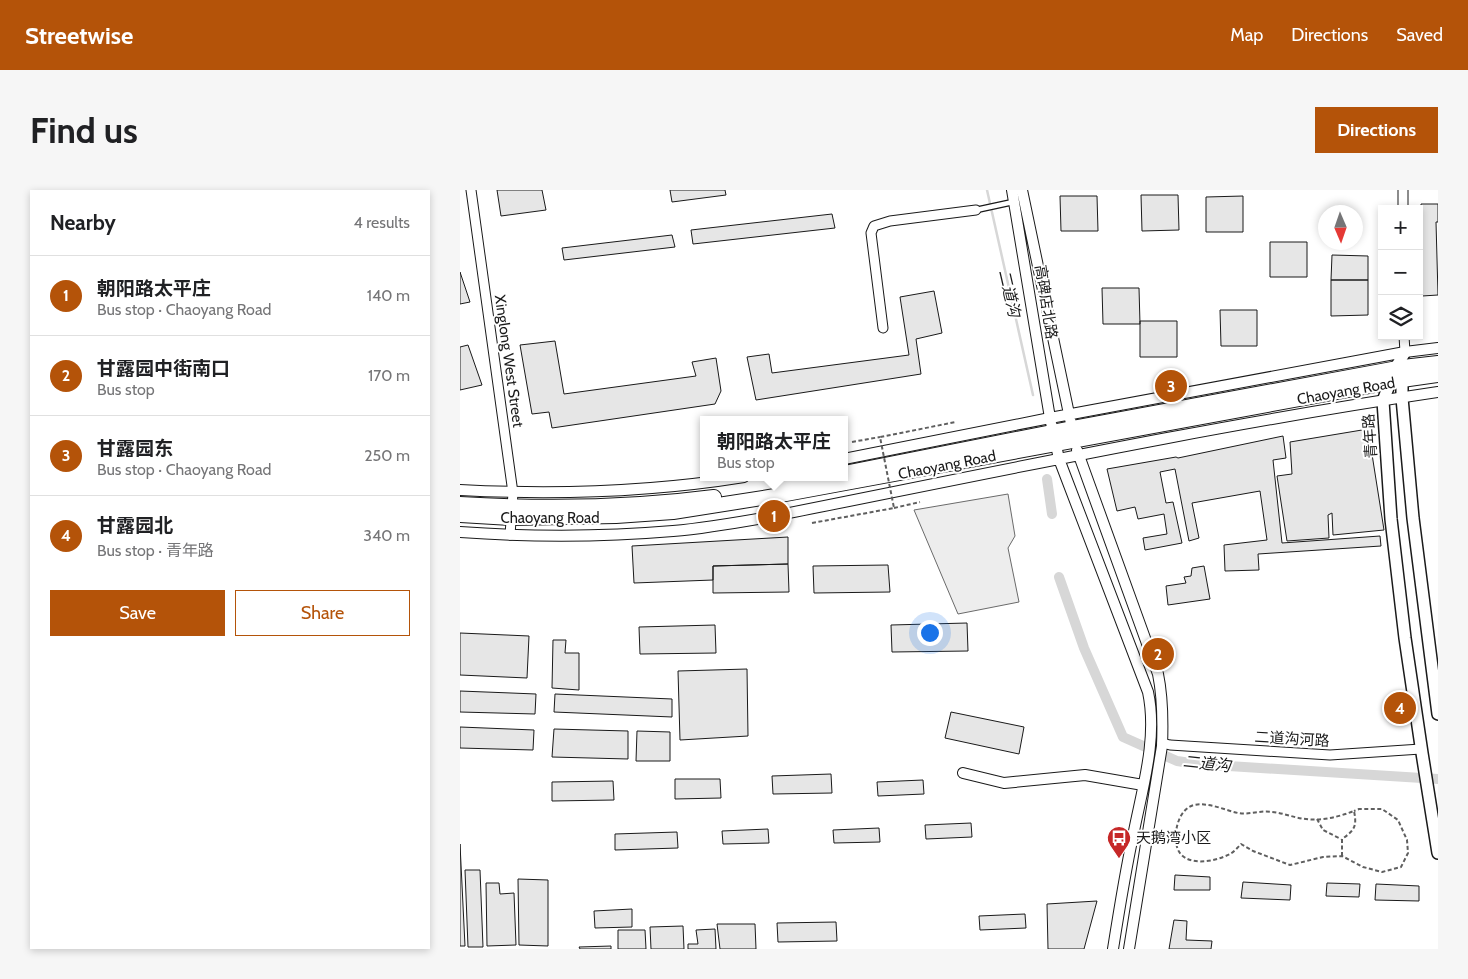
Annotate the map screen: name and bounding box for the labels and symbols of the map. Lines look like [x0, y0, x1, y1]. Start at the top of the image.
north arrow [1318, 205, 1363, 250]
street label: 高碑店北路 [1031, 264, 1061, 340]
water label: 二道沟 [995, 268, 1025, 321]
street label: Xinglong West Street [491, 294, 527, 428]
pin: 3 [1155, 367, 1187, 405]
street label: Chaoyang Road [1296, 374, 1396, 408]
street label: 青年路 [1359, 413, 1381, 459]
street label: Chaoyang Road [897, 447, 997, 483]
pin: 1 [758, 497, 790, 535]
street label: Chaoyang Road [500, 509, 600, 527]
your location [917, 620, 943, 646]
pin: 2 [1142, 635, 1174, 673]
pin: 4 [1384, 689, 1416, 727]
street label: 二道沟河路 [1254, 728, 1330, 750]
water label: 二道沟 [1182, 752, 1234, 776]
bus stop icon: 天鹅湾小区 [1106, 825, 1132, 859]
place label: 天鹅湾小区 [1136, 829, 1211, 847]

